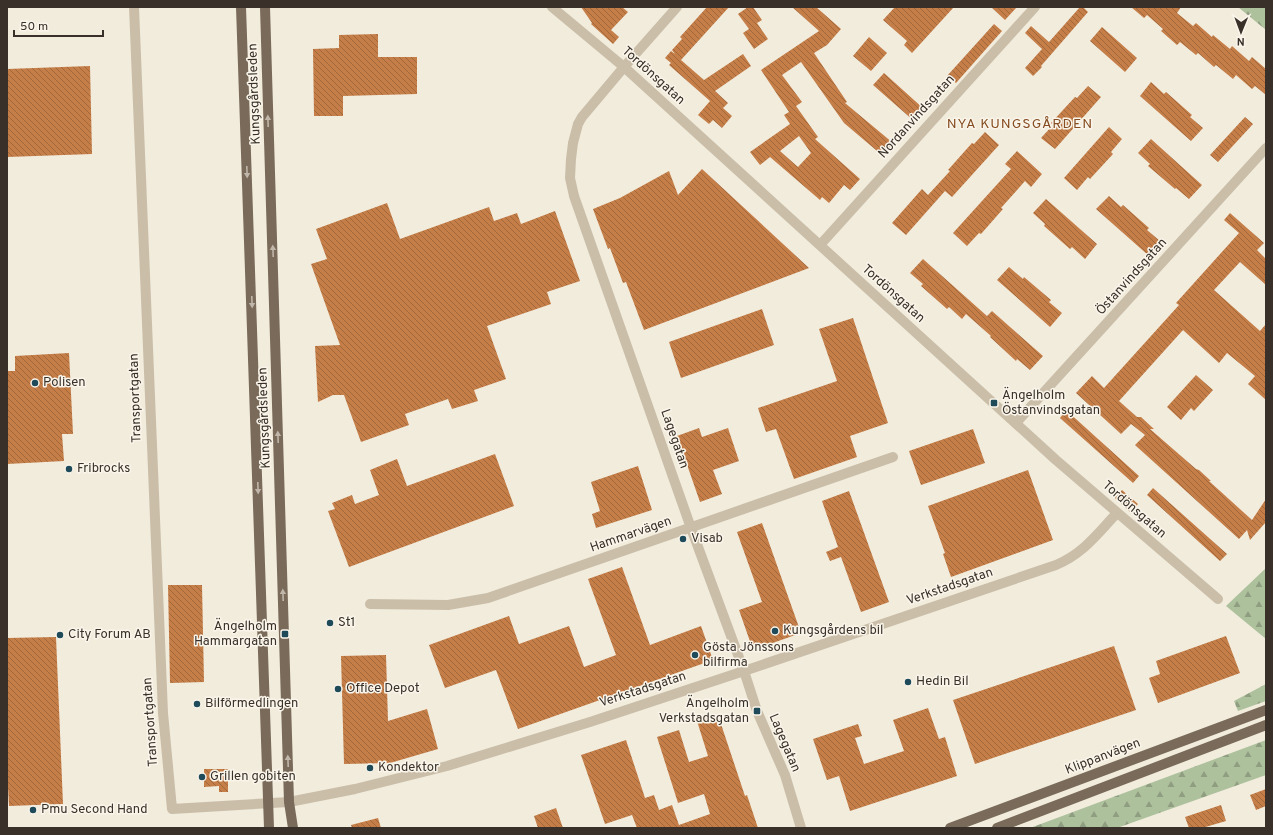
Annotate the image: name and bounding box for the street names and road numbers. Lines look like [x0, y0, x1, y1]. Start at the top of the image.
street label: Kungsgårdsleden [245, 43, 265, 145]
street label: Tordönsgatan [618, 43, 688, 109]
street label: Nordanvindsgatan [875, 72, 959, 162]
street label: Östanvindsgatan [1092, 234, 1171, 319]
street label: Tordönsgatan [858, 261, 928, 327]
street label: Transportgatan [126, 353, 146, 443]
street label: Kungsgårdsleden [255, 367, 275, 469]
street label: Lagegatan [656, 407, 692, 471]
street label: Tordönsgatan [1099, 478, 1169, 542]
street label: Hammarvägen [588, 514, 674, 556]
street label: Verkstadsgatan [905, 565, 995, 609]
street label: Verkstadsgatan [598, 668, 688, 712]
street label: Transportgatan [140, 677, 162, 767]
street label: Lagegatan [765, 711, 803, 775]
street label: Klippanvägen [1063, 735, 1143, 779]

